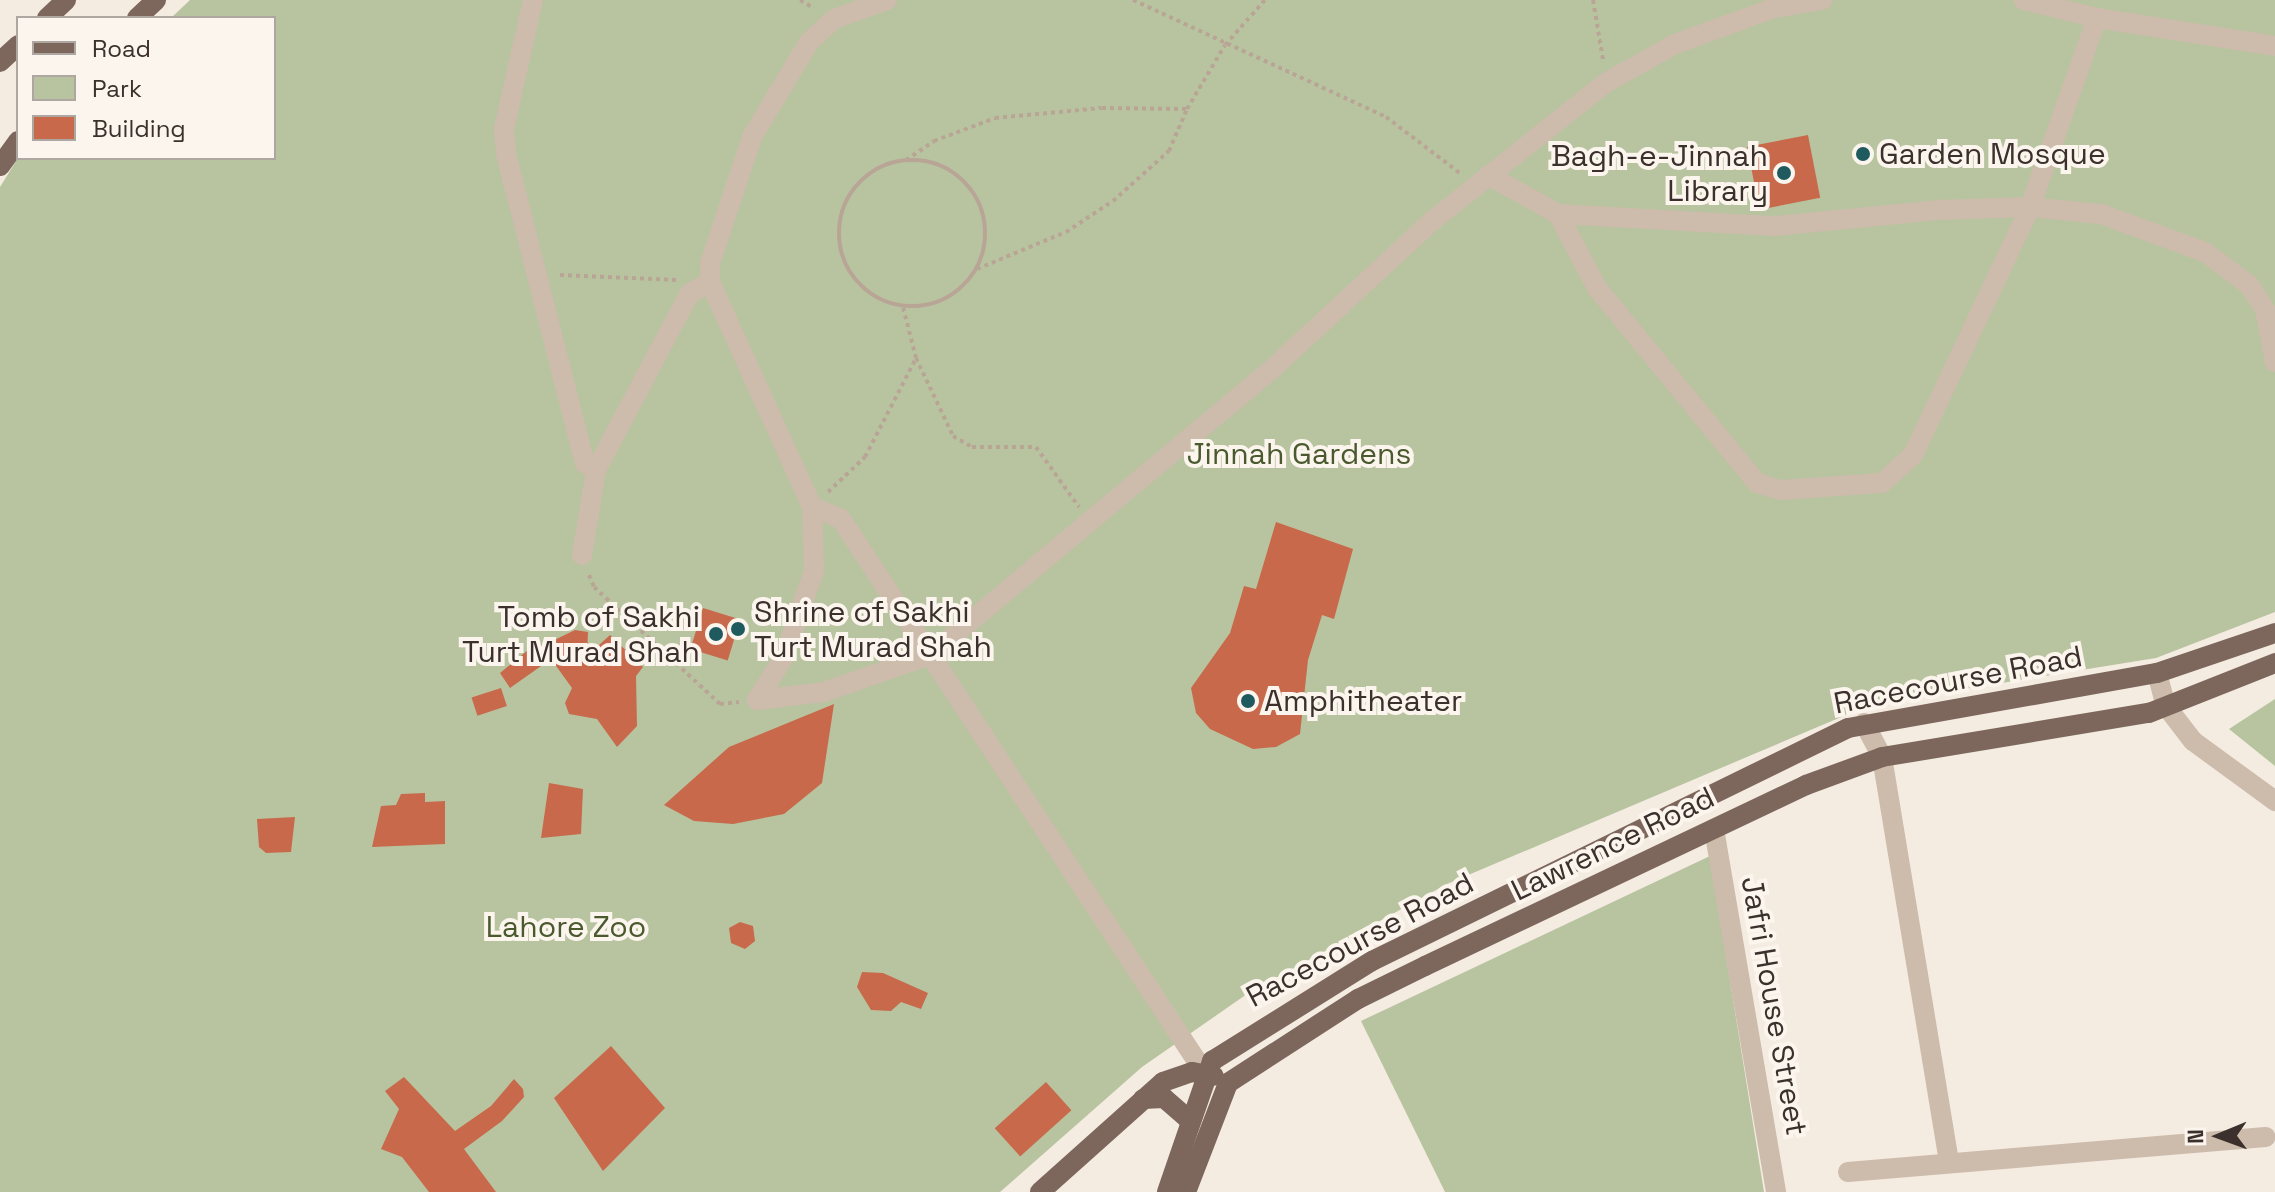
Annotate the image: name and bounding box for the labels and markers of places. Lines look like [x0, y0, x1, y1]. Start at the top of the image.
place label: Garden Mosque [1879, 136, 2106, 172]
place label: Bagh-e-Jinnah Library [1551, 138, 1768, 208]
marker: Garden Mosque [1854, 145, 1872, 163]
marker: Bagh-e-Jinnah Library [1775, 164, 1793, 182]
place label: Shrine of Sakhi Turt Murad Shah [754, 594, 992, 664]
place label: Tomb of Sakhi Turt Murad Shah [462, 599, 700, 670]
marker: Shrine of Sakhi Turt Murad Shah [729, 620, 747, 638]
marker: Tomb of Sakhi Turt Murad Shah [707, 625, 725, 643]
place label: Amphitheater [1264, 683, 1462, 719]
marker: Amphitheater [1239, 692, 1257, 710]

